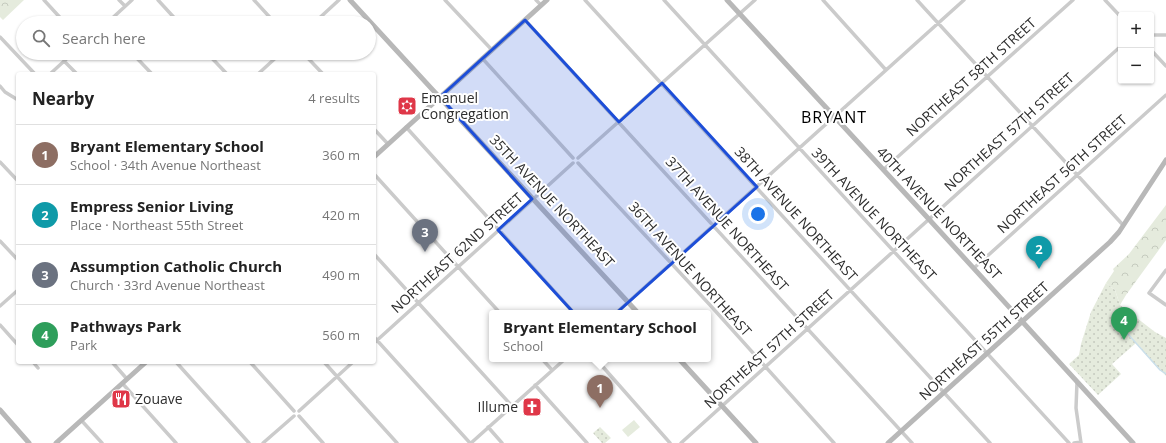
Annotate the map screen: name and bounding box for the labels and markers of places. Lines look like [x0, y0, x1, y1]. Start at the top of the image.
place label: Emanuel Congregation [421, 88, 509, 123]
synagogue icon: Emanuel Congregation [396, 95, 418, 117]
pin: 3 [412, 219, 438, 252]
pin: 2 [1026, 236, 1052, 269]
pin: 4 [1111, 307, 1137, 340]
pin: 1 [587, 375, 613, 408]
restaurant icon: Zouave [110, 388, 132, 410]
place label: Zouave [135, 389, 183, 408]
church icon: Illume [521, 396, 543, 418]
place label: Illume [478, 397, 518, 416]

